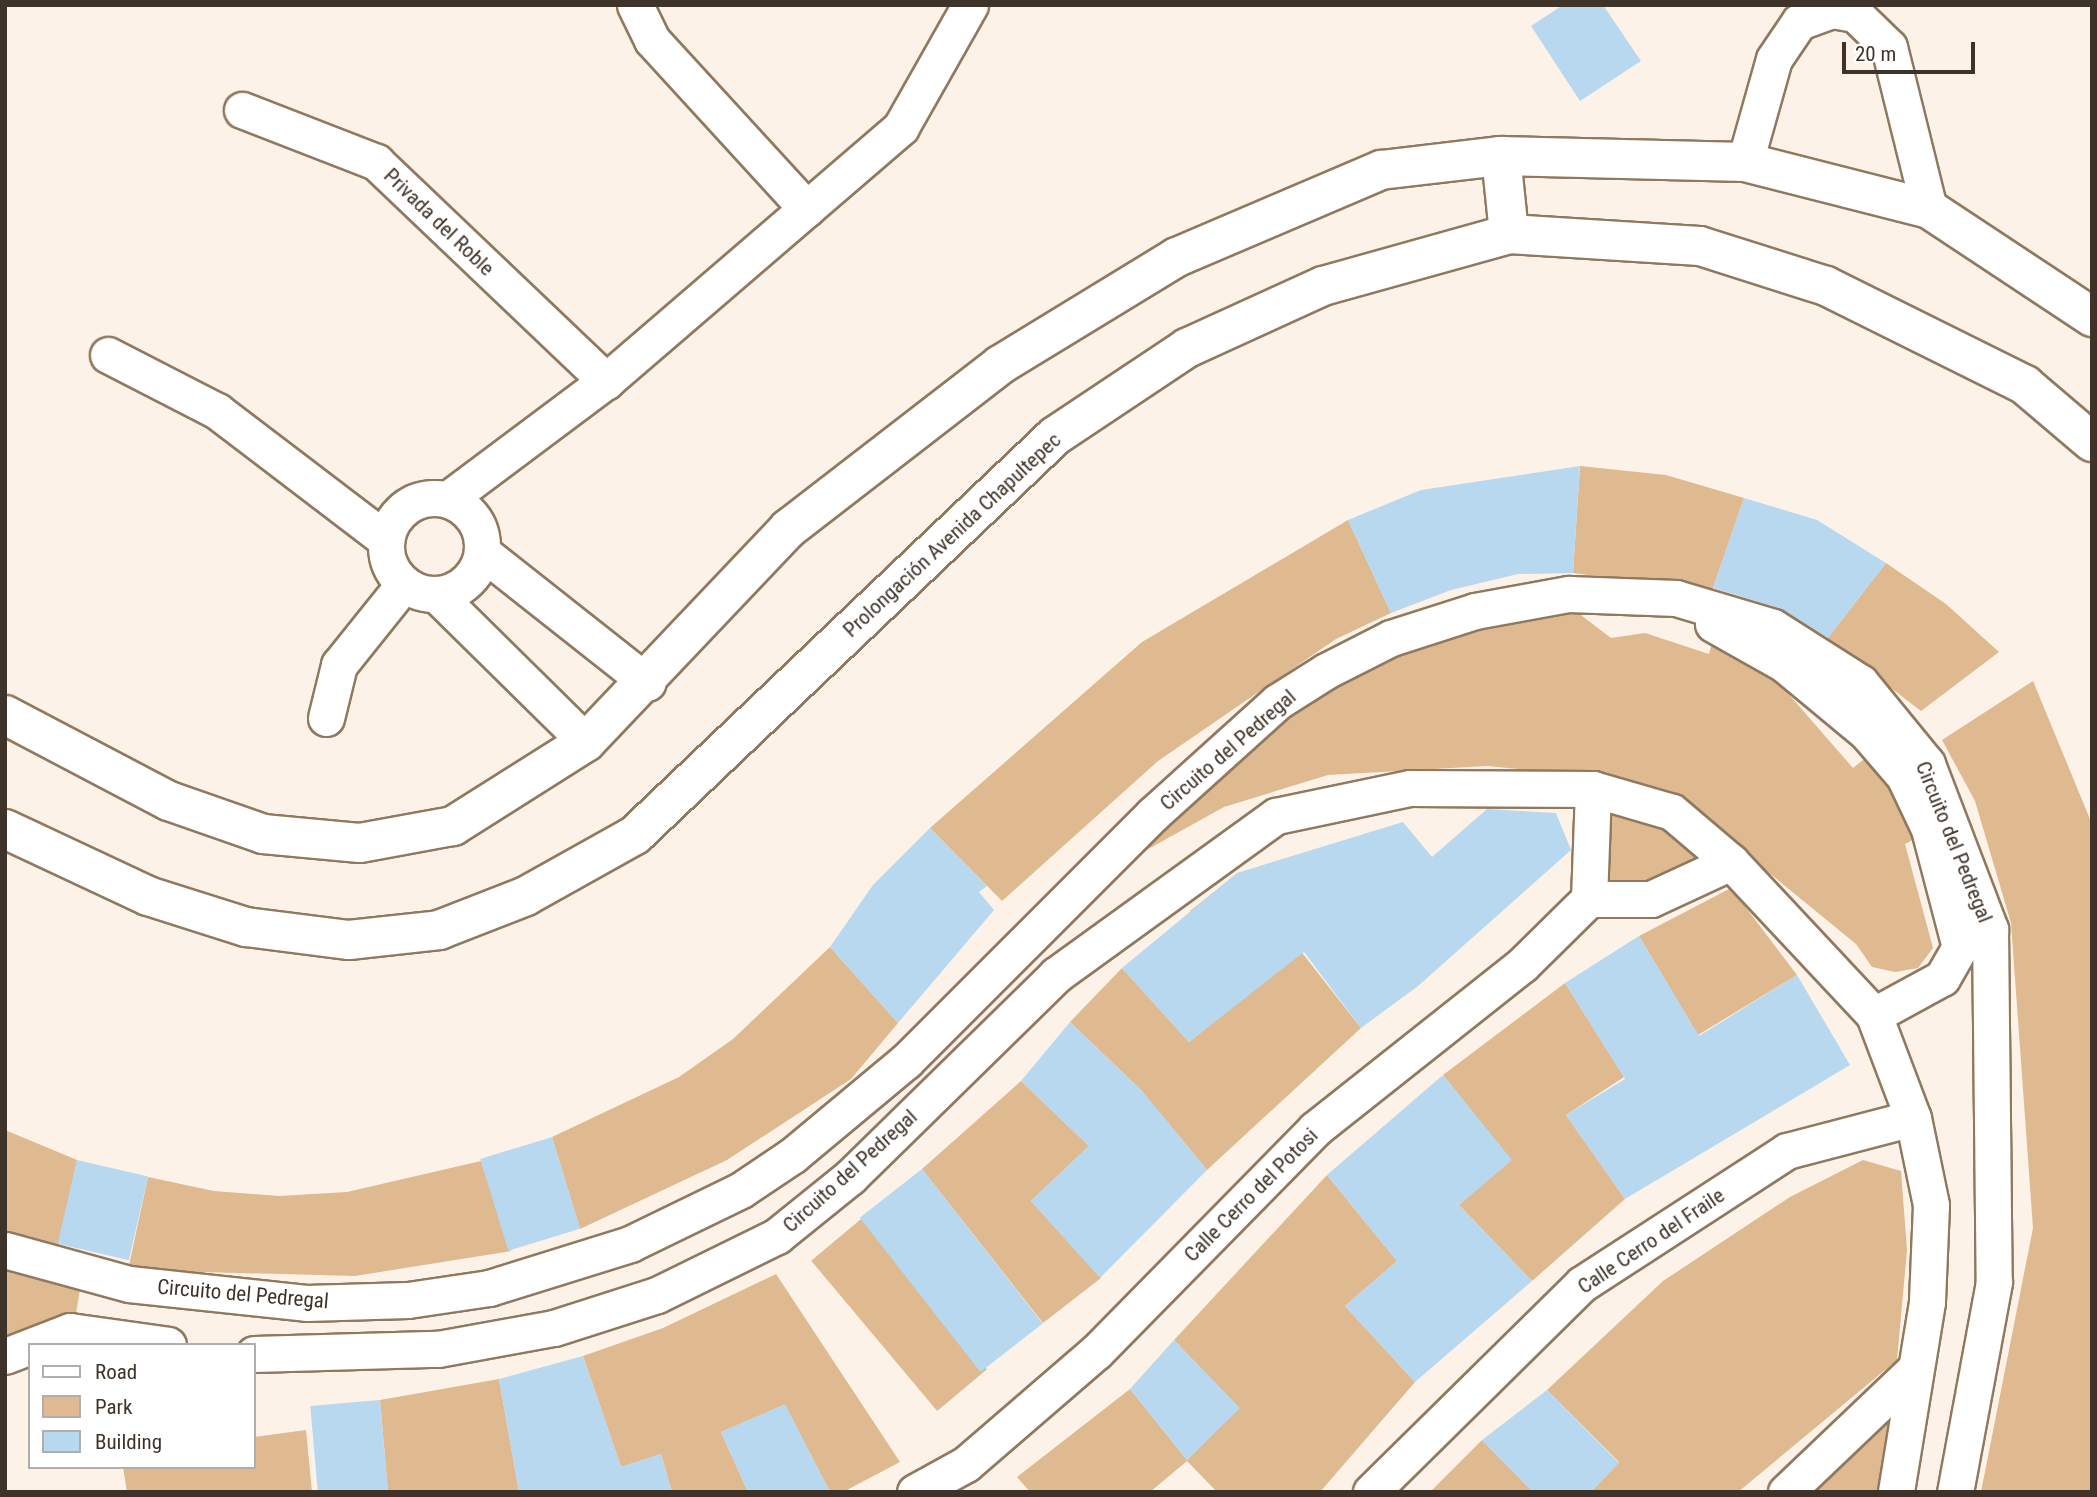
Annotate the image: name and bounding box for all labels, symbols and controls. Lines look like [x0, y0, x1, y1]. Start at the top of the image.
scale bar [1845, 28, 1978, 72]
text: 20 m [1855, 42, 1896, 66]
street label: Privada del Roble [379, 163, 499, 281]
street label: Prolongación Avenida Chapultepec [838, 427, 1066, 643]
street label: Circuito del Pedregal [1155, 684, 1301, 816]
street label: Circuito del Pedregal [1910, 758, 1998, 926]
street label: Circuito del Pedregal [778, 1104, 922, 1238]
street label: Calle Cerro del Potosi [1179, 1123, 1323, 1267]
street label: Calle Cerro del Fraile [1573, 1183, 1729, 1299]
street label: Circuito del Pedregal [156, 1274, 330, 1314]
legend [28, 1343, 256, 1469]
text: Road [95, 1360, 137, 1384]
text: Park [95, 1395, 132, 1419]
text: Building [95, 1430, 162, 1454]

